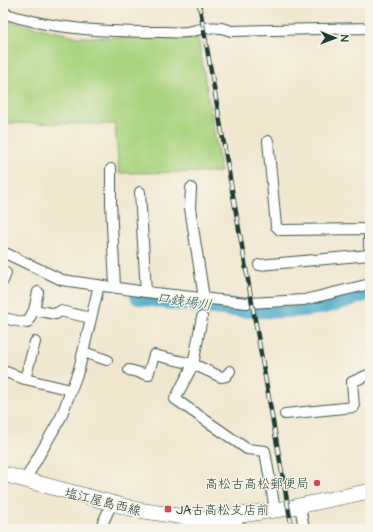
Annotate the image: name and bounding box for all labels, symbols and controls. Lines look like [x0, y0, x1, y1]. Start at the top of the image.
north arrow [315, 18, 355, 58]
text: N [337, 35, 352, 42]
water label: 口銭場川 [155, 288, 213, 316]
place label: 高松古高松郵便局 [205, 475, 309, 493]
marker: 高松古高松郵便局 [312, 478, 322, 488]
street label: 塩江屋島西線 [63, 484, 144, 520]
place label: JA古高松支店前 [176, 501, 269, 519]
marker: JA古高松支店前 [163, 504, 173, 514]

